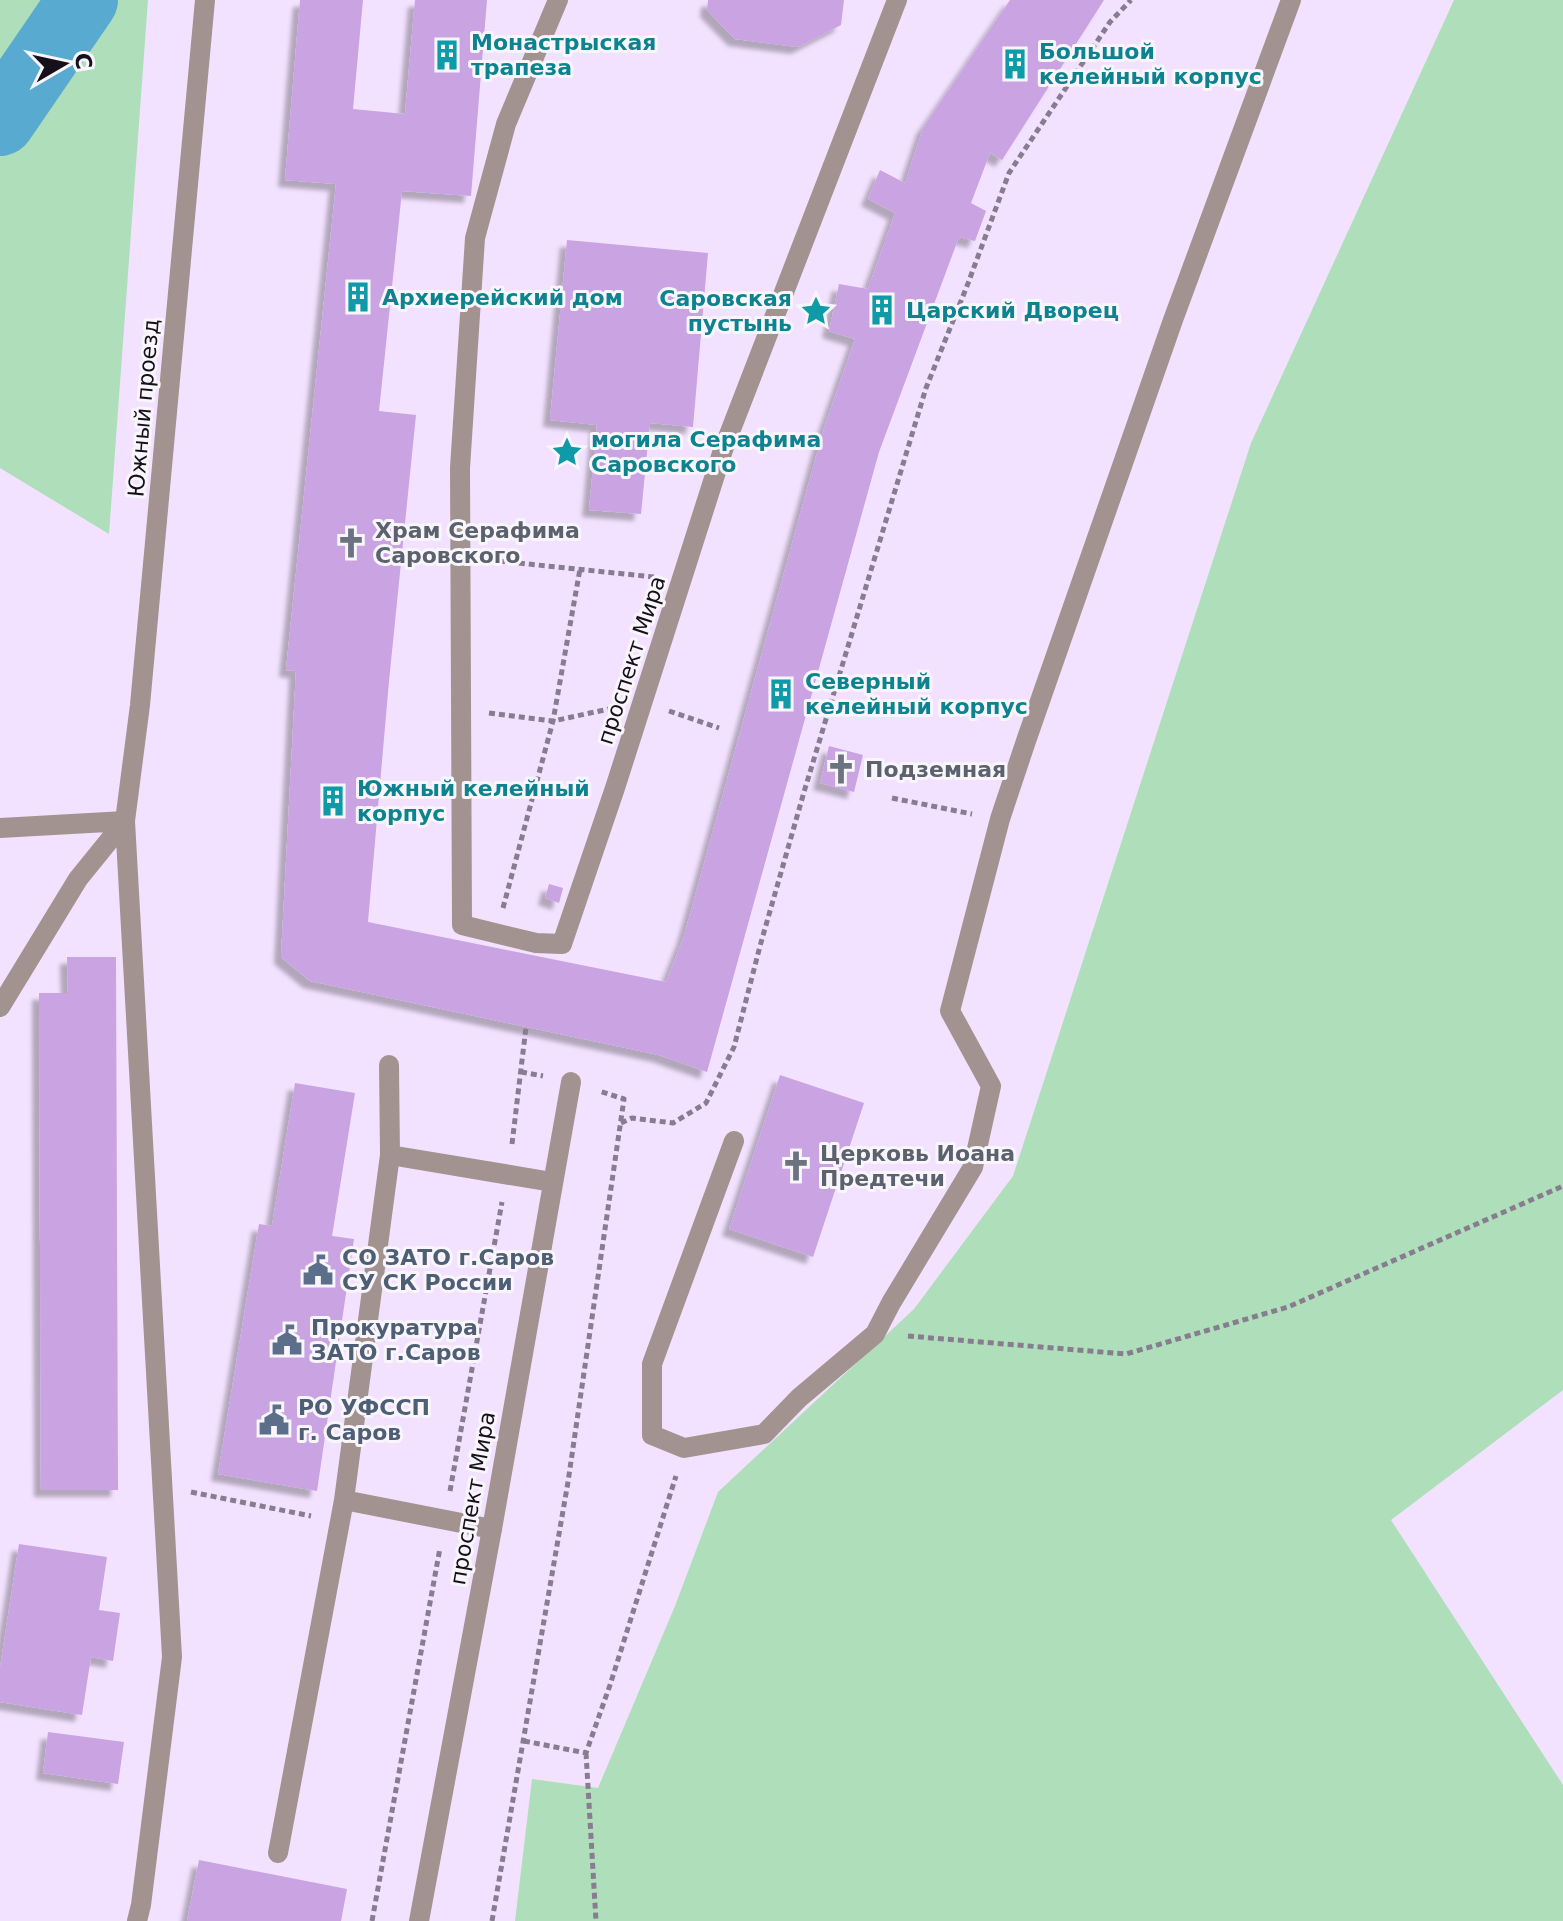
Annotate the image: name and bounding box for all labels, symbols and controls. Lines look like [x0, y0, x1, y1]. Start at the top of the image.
north arrow [24, 24, 104, 104]
place label: Монастрыская трапеза [471, 30, 656, 80]
building icon: Монастрыская трапеза [430, 38, 464, 72]
place label: Большой келейный корпус [1039, 39, 1262, 89]
building icon: Большой келейный корпус [998, 47, 1032, 81]
text: С [70, 51, 97, 71]
building icon: Архиерейский дом [341, 280, 375, 314]
place label: Архиерейский дом [382, 285, 623, 310]
place label: Саровская пустынь [659, 286, 792, 336]
building icon: Царский Дворец [865, 293, 899, 327]
place icon: Саровская пустынь [799, 294, 833, 328]
place label: Царский Дворец [906, 298, 1119, 323]
street label: Южный проезд [123, 318, 164, 498]
place label: могила Серафима Саровского [591, 427, 821, 477]
place icon: могила Серафима Саровского [550, 435, 584, 469]
place label: Храм Серафима Саровского [375, 518, 580, 568]
church icon: Храм Серафима Саровского [334, 526, 368, 560]
street label: проспект Мира [592, 573, 671, 748]
place label: Северный келейный корпус [805, 669, 1028, 719]
building icon: Северный келейный корпус [764, 677, 798, 711]
church icon: Подземная [824, 752, 858, 786]
place label: Подземная [865, 757, 1006, 782]
place label: Южный келейный корпус [357, 776, 590, 826]
building icon: Южный келейный корпус [316, 784, 350, 818]
place label: Церковь Иоана Предтечи [820, 1141, 1015, 1191]
church icon: Церковь Иоана Предтечи [779, 1149, 813, 1183]
place label: СО ЗАТО г.Саров СУ СК России [342, 1245, 554, 1295]
public building icon: СО ЗАТО г.Саров СУ СК России [301, 1253, 335, 1287]
place label: Прокуратура ЗАТО г.Саров [311, 1315, 481, 1365]
public building icon: Прокуратура ЗАТО г.Саров [270, 1323, 304, 1357]
place label: РО УФССП г. Саров [298, 1395, 430, 1445]
public building icon: РО УФССП г. Саров [257, 1403, 291, 1437]
street label: проспект Мира [445, 1409, 500, 1587]

